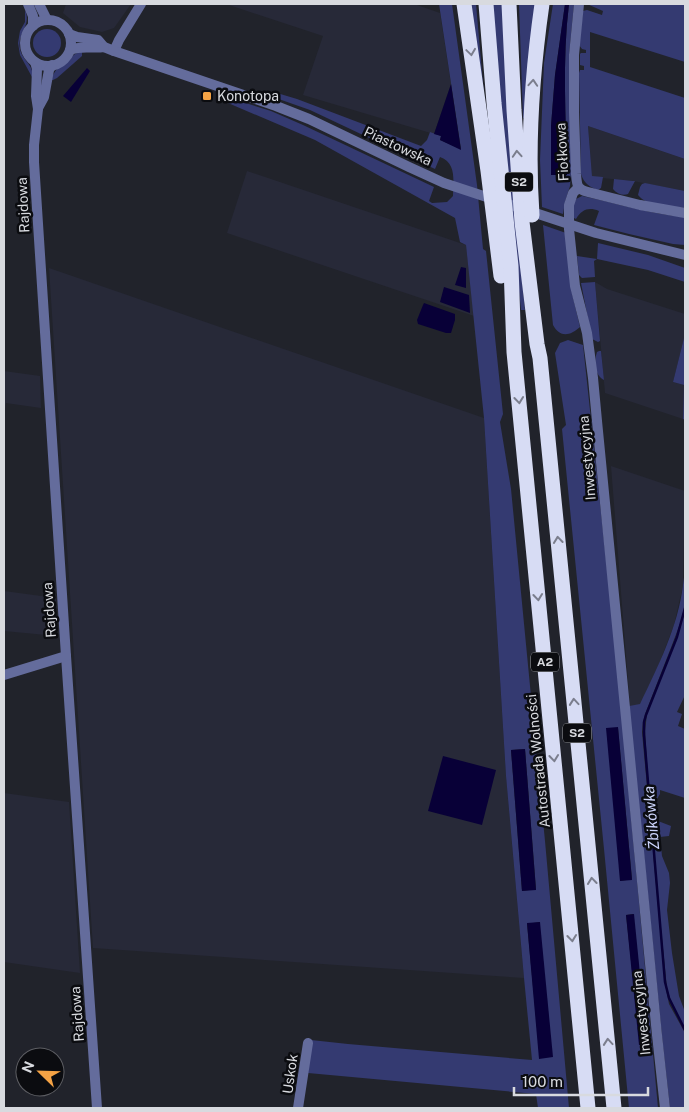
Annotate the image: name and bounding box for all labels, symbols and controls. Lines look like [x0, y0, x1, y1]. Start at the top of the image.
one-way arrow [465, 48, 475, 56]
one-way arrow [527, 79, 538, 87]
place label: Konotopa [217, 88, 279, 104]
marker: Konotopa [201, 90, 213, 102]
street label: Fiołkowa [552, 122, 572, 182]
street label: Piastowska [361, 123, 435, 169]
one-way arrow [512, 149, 523, 157]
road number: S2 [505, 172, 533, 192]
street label: Rajdowa [14, 177, 32, 233]
one-way arrow [513, 396, 524, 404]
street label: Inwestycyjna [575, 415, 599, 501]
one-way arrow [553, 535, 564, 543]
street label: Rajdowa [39, 582, 59, 638]
one-way arrow [532, 593, 543, 601]
road number: A2 [531, 652, 559, 672]
street label: Autostrada Wolności [523, 693, 553, 829]
one-way arrow [569, 697, 580, 705]
road number: S2 [563, 724, 591, 742]
one-way arrow [548, 755, 559, 763]
water label: Żbikówka [639, 785, 662, 851]
one-way arrow [587, 876, 598, 884]
one-way arrow [566, 934, 577, 942]
street label: Inwestycyjna [629, 970, 653, 1056]
street label: Rajdowa [67, 986, 87, 1042]
one-way arrow [603, 1038, 614, 1046]
north arrow [15, 1047, 65, 1097]
street label: Uskok [279, 1053, 301, 1095]
text: N [19, 1059, 38, 1075]
scale bar [514, 1064, 648, 1096]
text: 100 m [522, 1073, 563, 1090]

